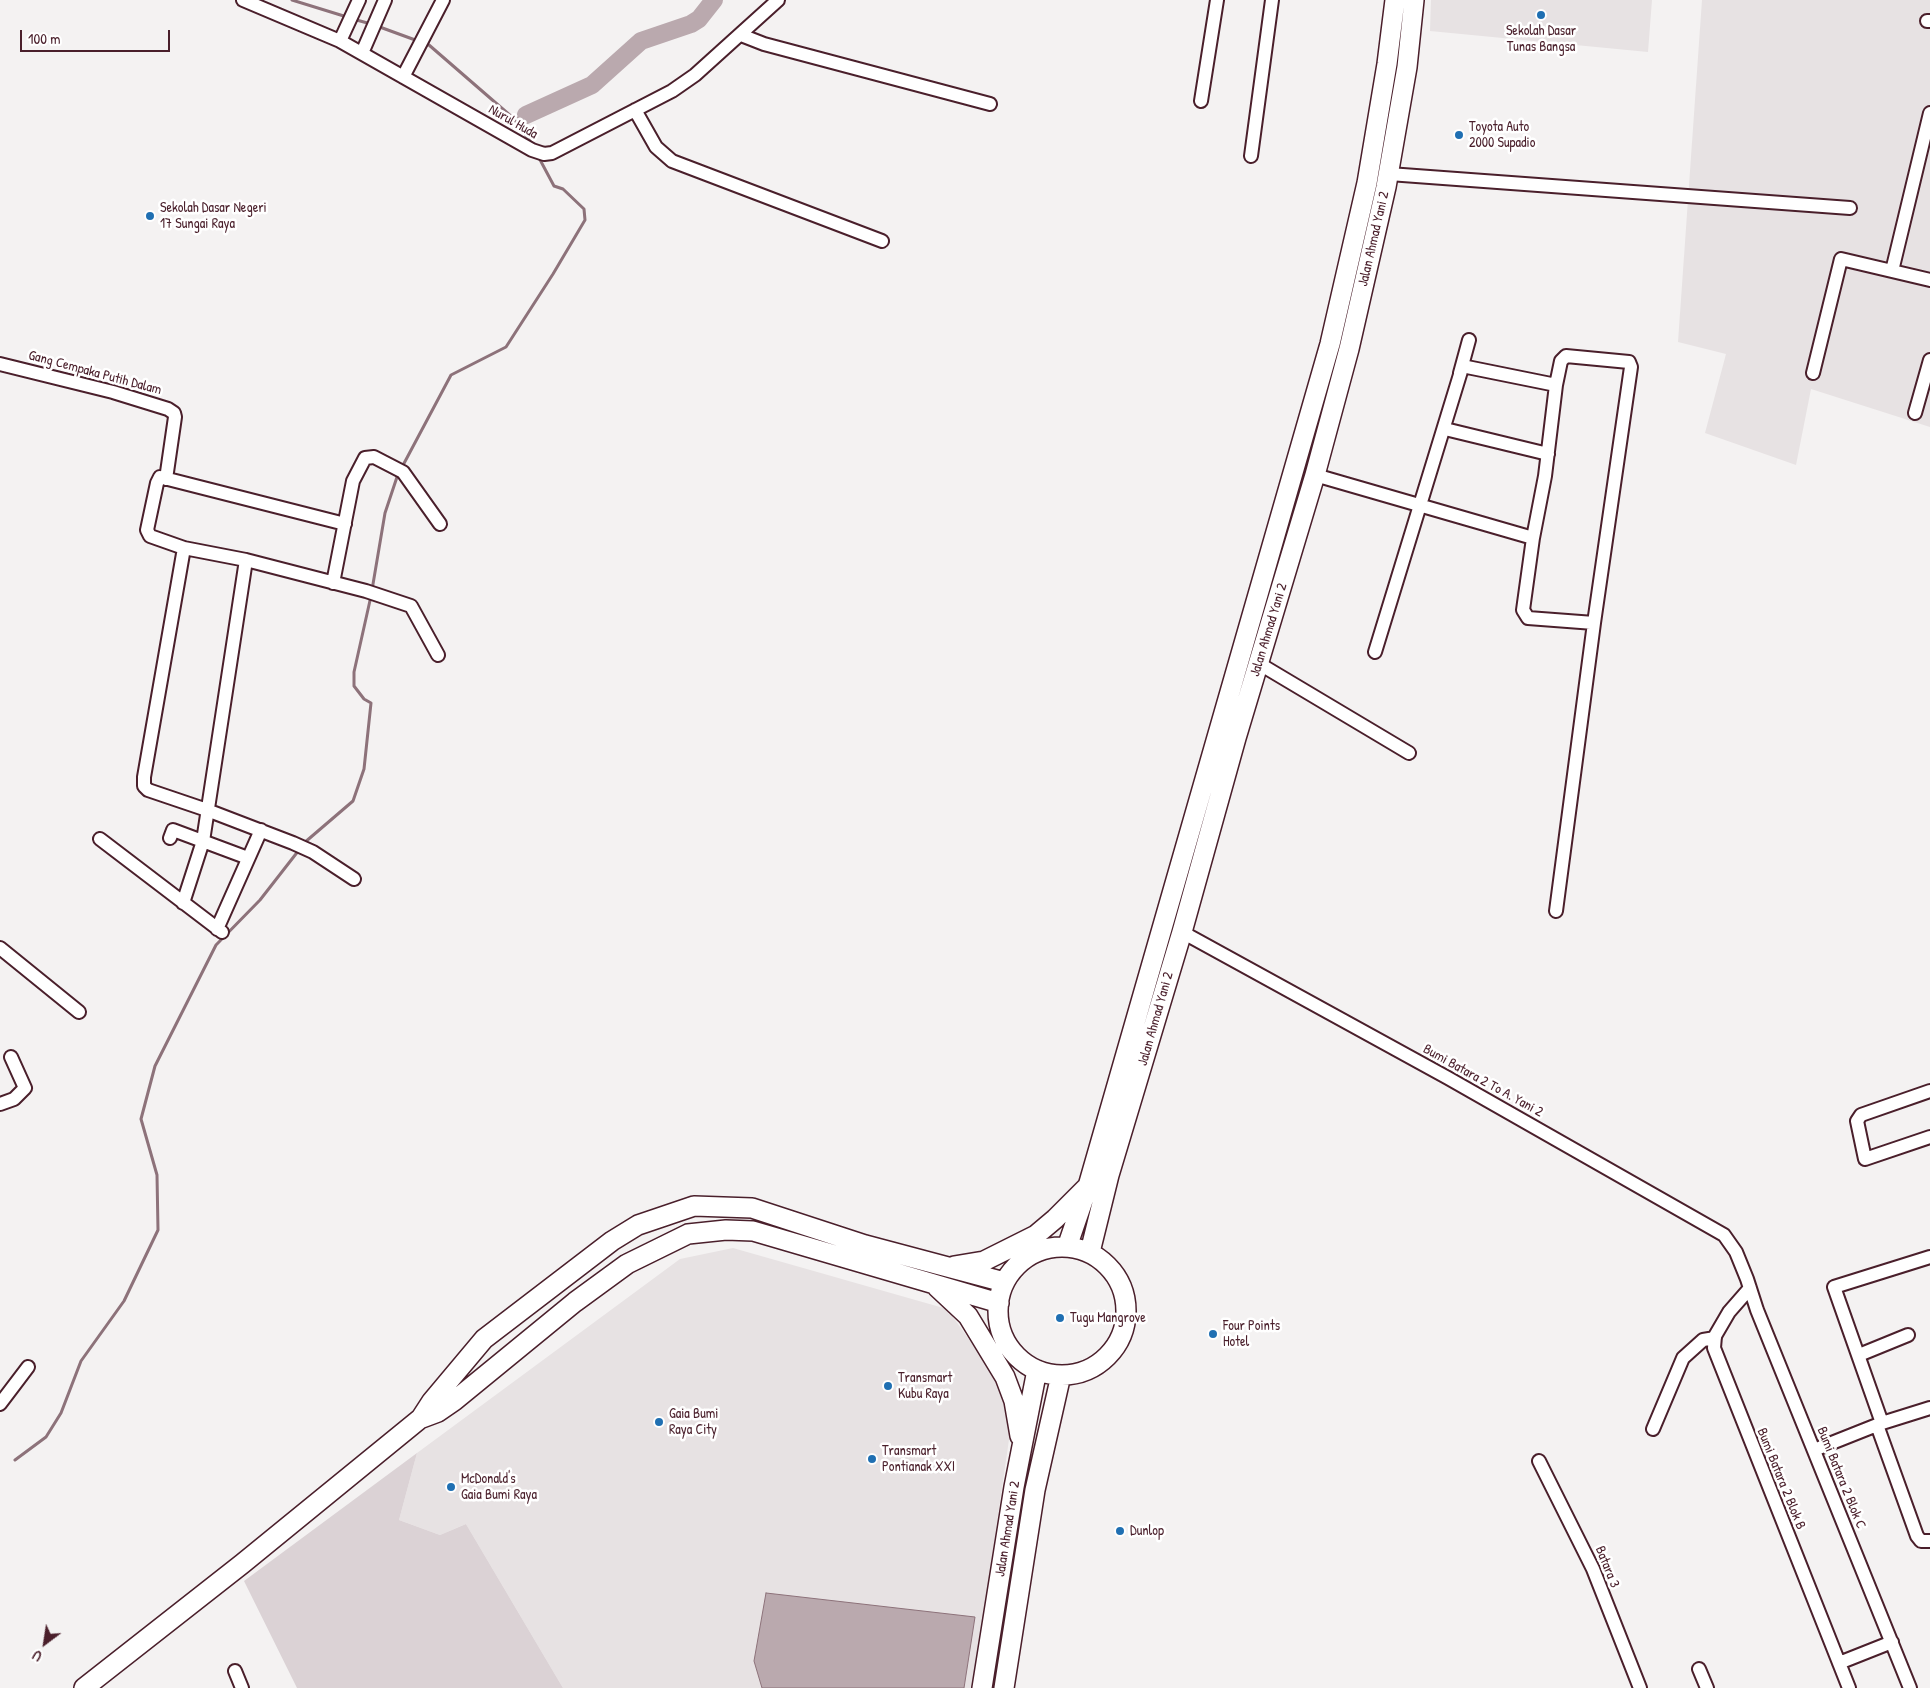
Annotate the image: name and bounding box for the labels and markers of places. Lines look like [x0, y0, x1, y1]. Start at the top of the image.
marker: Sekolah Dasar Tunas Bangsa [1535, 9, 1547, 21]
place label: Sekolah Dasar Tunas Bangsa [1506, 23, 1576, 56]
place label: Toyota Auto 2000 Supadio [1469, 119, 1535, 152]
marker: Toyota Auto 2000 Supadio [1453, 129, 1465, 141]
place label: Sekolah Dasar Negeri 17 Sungai Raya [160, 200, 267, 232]
marker: Sekolah Dasar Negeri 17 Sungai Raya [144, 210, 156, 222]
place label: Tugu Mangrove [1070, 1310, 1146, 1326]
marker: Tugu Mangrove [1054, 1312, 1066, 1324]
place label: Four Points Hotel [1223, 1318, 1280, 1350]
marker: Four Points Hotel [1207, 1328, 1219, 1340]
place label: Transmart Kubu Raya [898, 1370, 952, 1402]
marker: Transmart Kubu Raya [882, 1380, 894, 1392]
place label: Gaia Bumi Raya City [669, 1406, 718, 1438]
marker: Gaia Bumi Raya City [653, 1416, 665, 1428]
place label: Transmart Pontianak XXI [882, 1443, 955, 1475]
marker: Transmart Pontianak XXI [866, 1453, 878, 1465]
place label: McDonald's Gaia Bumi Raya [461, 1471, 537, 1504]
marker: McDonald's Gaia Bumi Raya [445, 1481, 457, 1493]
place label: Dunlop [1130, 1523, 1164, 1539]
marker: Dunlop [1114, 1525, 1126, 1537]

